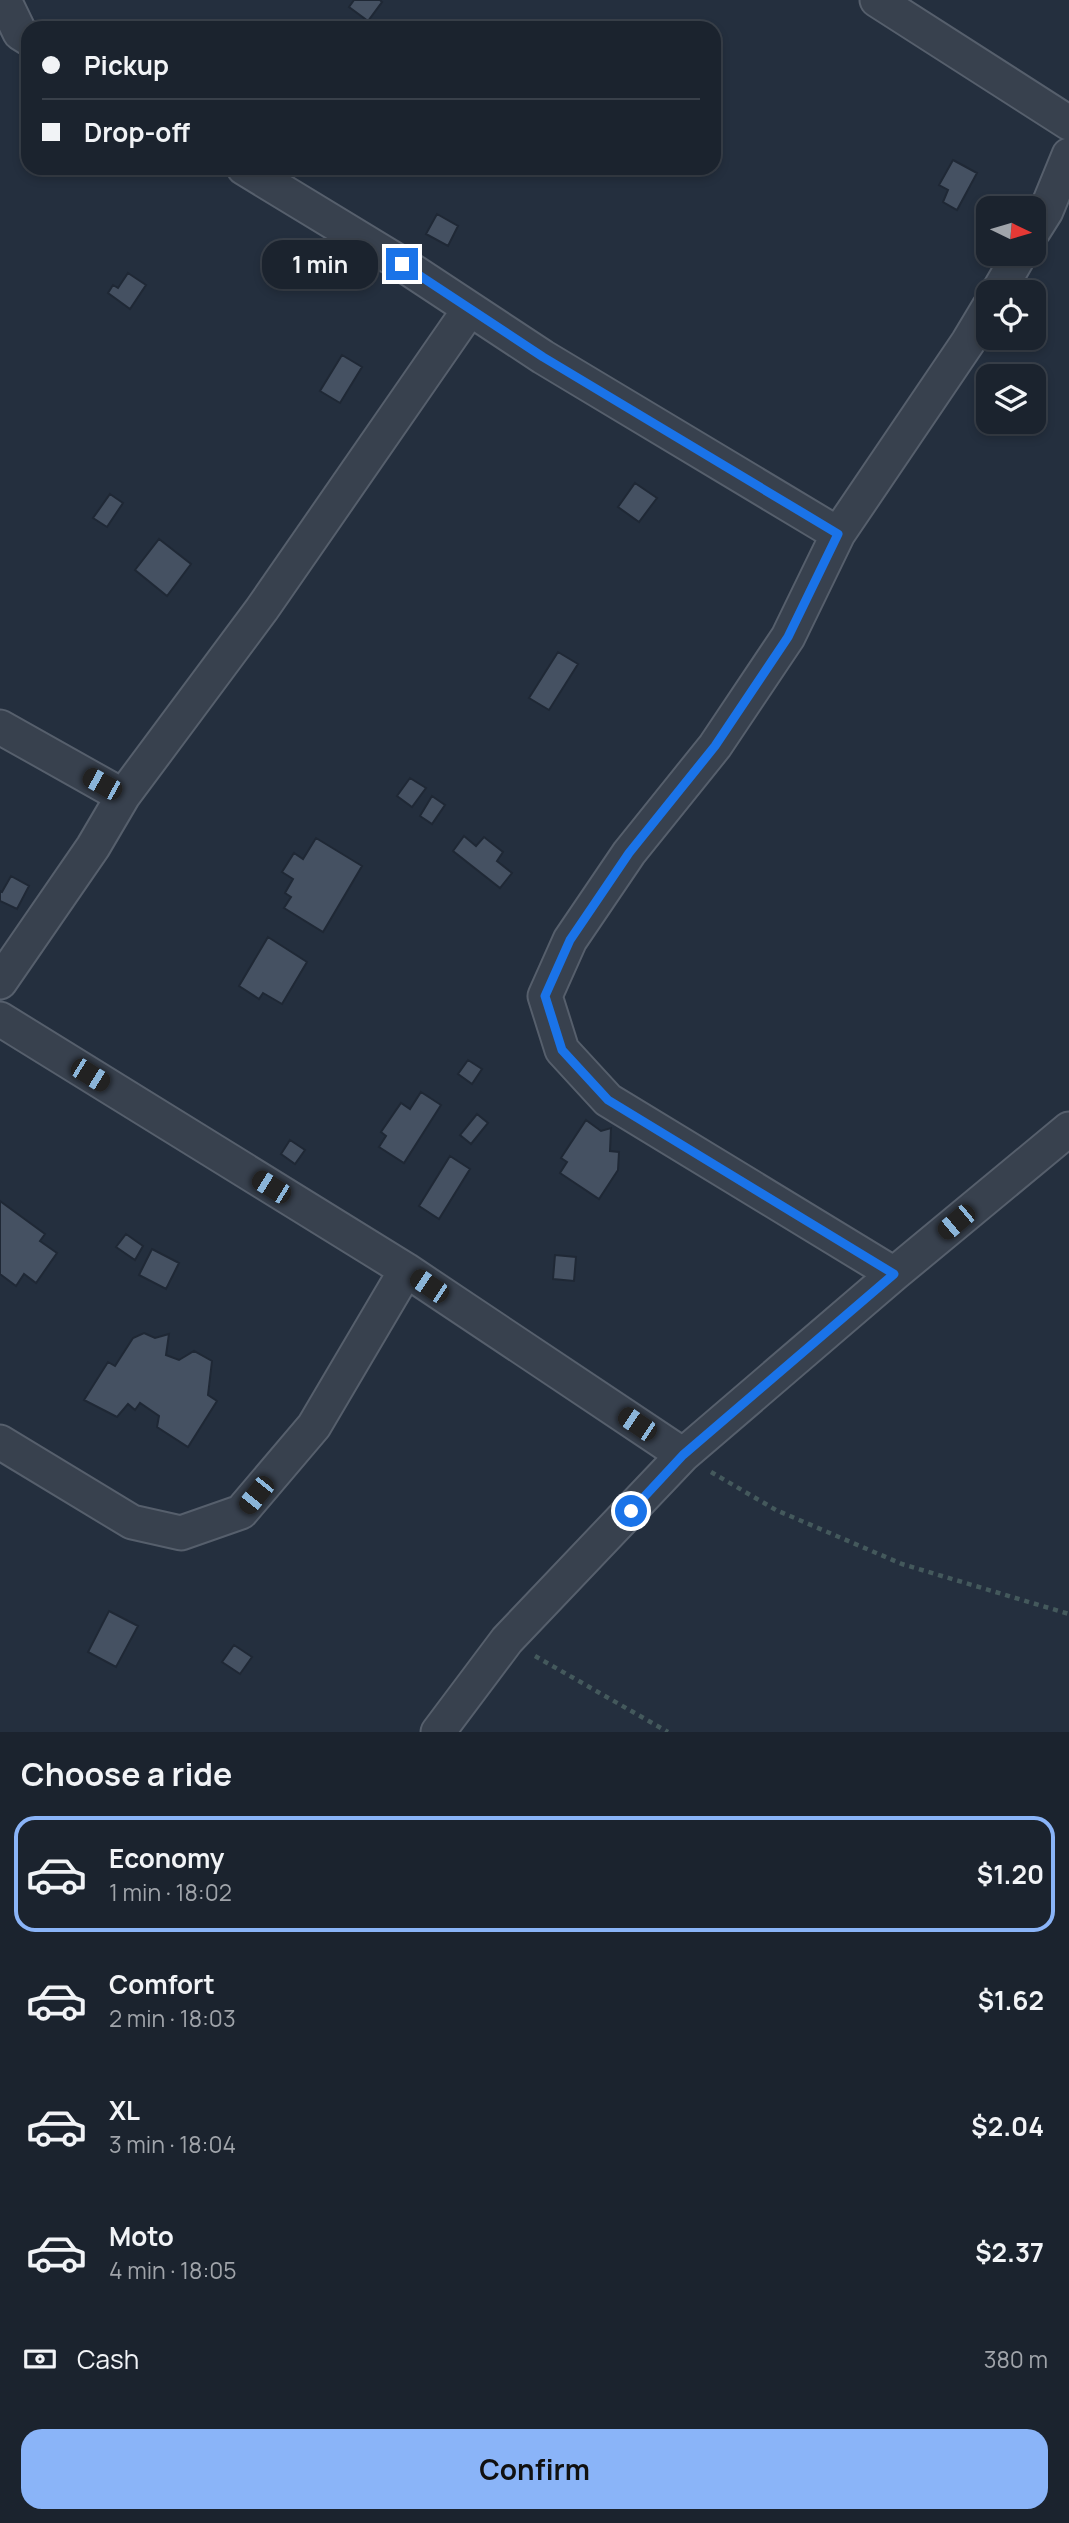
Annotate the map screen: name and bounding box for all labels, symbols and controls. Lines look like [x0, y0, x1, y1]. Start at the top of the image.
text: Pickup [84, 47, 169, 83]
text: Drop-off [84, 114, 190, 150]
north arrow [976, 196, 1046, 266]
map controls [976, 196, 1046, 434]
callout: 1 min [262, 240, 378, 288]
text: 1 min [292, 248, 348, 280]
route end [386, 248, 418, 280]
button: locate [976, 280, 1046, 350]
button: layers [976, 364, 1046, 434]
car [79, 765, 126, 803]
car [67, 1055, 114, 1095]
car [248, 1167, 295, 1207]
car [934, 1200, 979, 1244]
car [406, 1266, 453, 1306]
car [614, 1404, 661, 1444]
car [235, 1472, 278, 1518]
route start [615, 1495, 647, 1527]
text: Choose a ride [21, 1752, 232, 1796]
text: Economy [109, 1840, 224, 1876]
icon: car [25, 1843, 88, 1906]
text: $1.20 [977, 1856, 1044, 1892]
text: 1 min · 18:02 [109, 1876, 232, 1908]
text: Comfort [109, 1966, 215, 2002]
icon: car [25, 1969, 88, 2032]
text: $1.62 [978, 1982, 1044, 2018]
text: 2 min · 18:03 [109, 2002, 236, 2034]
text: XL [109, 2092, 140, 2128]
icon: car [25, 2095, 88, 2158]
text: $2.04 [971, 2108, 1044, 2144]
text: 3 min · 18:04 [109, 2128, 236, 2160]
text: Moto [109, 2218, 174, 2254]
icon: car [25, 2221, 88, 2284]
text: $2.37 [975, 2234, 1044, 2270]
text: 4 min · 18:05 [109, 2254, 237, 2286]
icon: cash [21, 2340, 59, 2378]
text: Cash [77, 2341, 139, 2377]
text: 380 m [984, 2343, 1048, 2375]
button: Confirm [21, 2429, 1048, 2509]

